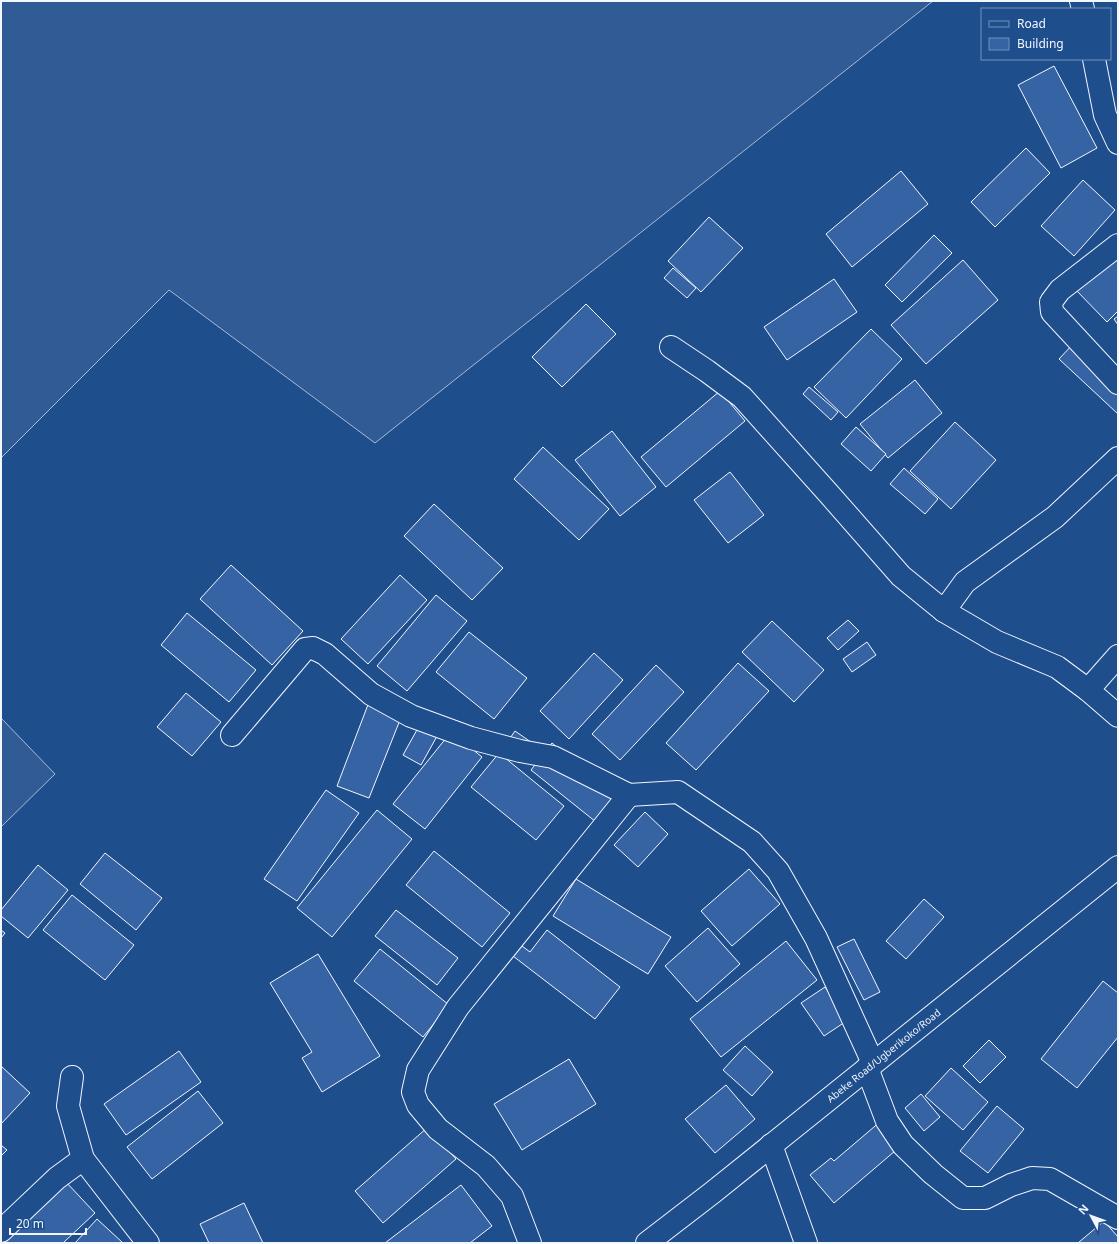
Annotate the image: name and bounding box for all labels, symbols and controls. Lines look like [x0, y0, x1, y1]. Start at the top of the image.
legend [981, 8, 1111, 60]
text: Road [1017, 15, 1046, 32]
text: Building [1017, 35, 1064, 52]
street label: Abeke Road/Ugberikoko/Road [824, 1005, 943, 1105]
north arrow [1071, 1196, 1111, 1236]
text: N [1074, 1201, 1092, 1217]
scale bar [10, 1210, 86, 1236]
text: 20 m [16, 1215, 44, 1232]

